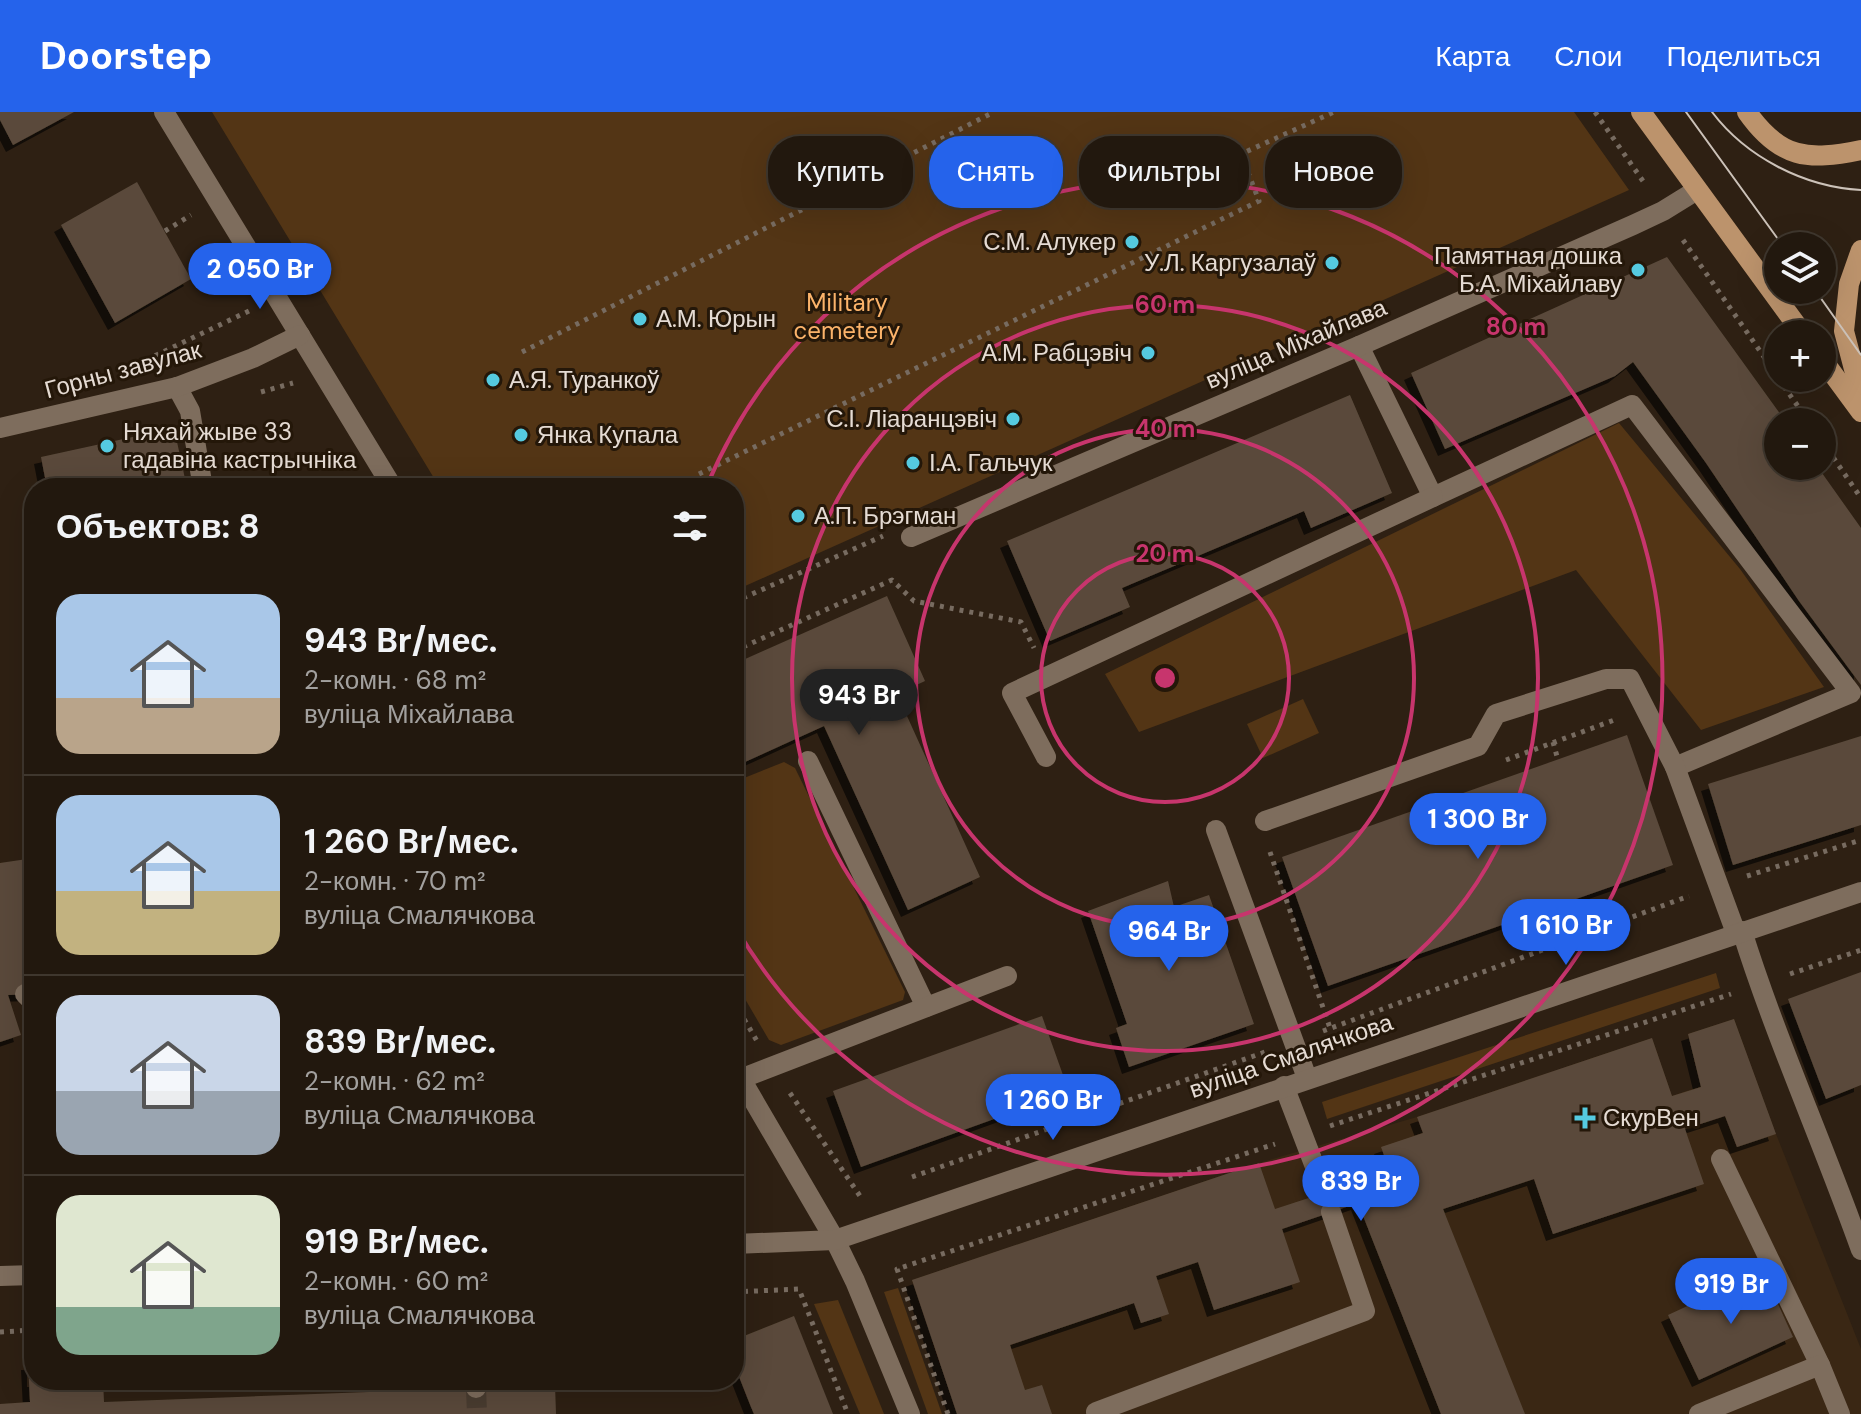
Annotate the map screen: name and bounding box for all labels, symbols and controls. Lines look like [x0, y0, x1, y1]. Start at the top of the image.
text: Doorstep [40, 31, 212, 81]
text: Карта [1435, 38, 1510, 75]
text: Слои [1554, 38, 1622, 75]
text: Поделиться [1666, 38, 1821, 75]
chip: Купить [768, 136, 913, 208]
chip: Снять [929, 136, 1063, 208]
chip: Фильтры [1079, 136, 1249, 208]
chip: Новое [1265, 136, 1402, 208]
place label: С.М. Алукер [983, 226, 1116, 257]
map controls [1764, 232, 1836, 480]
button: layers [1764, 232, 1836, 304]
marker: С.М. Алукер [1123, 233, 1141, 251]
place label: Памятная дошка Б.А. Міхайлаву [1434, 240, 1623, 299]
pin: 2 050 Br [177, 243, 343, 311]
place label: У.Л. Каргузалаў [1144, 247, 1316, 278]
text: 2 050 Br [206, 252, 314, 286]
marker: У.Л. Каргузалаў [1323, 254, 1341, 272]
marker: Памятная дошка Б.А. Міхайлаву [1629, 261, 1647, 279]
park label: Military cemetery [794, 287, 900, 346]
text: 60 m [1135, 289, 1195, 320]
street label: вуліца Міхайлава [1201, 291, 1392, 396]
place label: А.М. Юрын [656, 303, 776, 334]
marker: А.М. Юрын [631, 310, 649, 328]
text: 80 m [1486, 311, 1546, 342]
button: + [1764, 320, 1836, 392]
street label: Горны завулак [41, 334, 205, 405]
place label: А.М. Рабцэвіч [981, 337, 1132, 368]
marker: А.М. Рабцэвіч [1139, 344, 1157, 362]
place label: А.Я. Туранкоў [509, 364, 659, 395]
marker: А.Я. Туранкоў [484, 371, 502, 389]
place label: С.І. Ліаранцэвіч [826, 403, 997, 434]
button: − [1764, 408, 1836, 480]
marker: С.І. Ліаранцэвіч [1004, 410, 1022, 428]
text: 40 m [1135, 413, 1195, 444]
place label: Няхай жыве 33 гадавіна кастрычніка [123, 416, 357, 475]
place label: Янка Купала [537, 419, 679, 450]
marker: Янка Купала [512, 426, 530, 444]
marker: Няхай жыве 33 гадавіна кастрычніка [98, 437, 116, 455]
place label: І.А. Гальчук [929, 447, 1053, 478]
marker: І.А. Гальчук [904, 454, 922, 472]
place label: А.П. Брэгман [814, 500, 956, 531]
text: Объектов: 8 [56, 504, 260, 549]
icon: filters [668, 504, 712, 548]
marker: А.П. Брэгман [789, 507, 807, 525]
text: 20 m [1136, 538, 1194, 569]
text: 943 Br/мес. [304, 618, 497, 663]
icon: home [120, 626, 216, 722]
text: 2-комн. · 68 m² [304, 663, 486, 697]
centre of rings [1151, 664, 1179, 692]
pin: 943 Br [794, 669, 924, 737]
text: 943 Br [818, 678, 900, 712]
text: вуліца Міхайлава [304, 697, 514, 731]
pin: 1 300 Br [1395, 793, 1561, 861]
text: 1 300 Br [1427, 802, 1529, 836]
text: 1 260 Br/мес. [304, 819, 519, 864]
icon: home [120, 827, 216, 923]
text: 2-комн. · 70 m² [304, 864, 486, 898]
text: вуліца Смалячкова [304, 898, 535, 932]
pin: 1 610 Br [1483, 899, 1649, 967]
pin: 964 Br [1104, 905, 1234, 973]
text: 1 610 Br [1519, 908, 1613, 942]
text: 964 Br [1127, 914, 1211, 948]
street label: вуліца Смалячкова [1185, 1006, 1397, 1105]
text: 839 Br/мес. [304, 1019, 496, 1064]
icon: home [120, 1027, 216, 1123]
text: 2-комн. · 62 m² [304, 1064, 485, 1098]
pin: 1 260 Br [970, 1074, 1136, 1142]
text: 1 260 Br [1004, 1083, 1102, 1117]
text: вуліца Смалячкова [304, 1098, 535, 1132]
place label: СкурВен [1603, 1102, 1699, 1133]
marker: СкурВен [1574, 1107, 1596, 1129]
pin: 839 Br [1296, 1155, 1426, 1223]
text: 839 Br [1320, 1164, 1402, 1198]
text: 919 Br/мес. [304, 1219, 489, 1264]
icon: home [120, 1227, 216, 1323]
pin: 919 Br [1666, 1258, 1796, 1326]
text: 2-комн. · 60 m² [304, 1264, 488, 1298]
text: 919 Br [1693, 1267, 1769, 1301]
text: вуліца Смалячкова [304, 1298, 535, 1332]

